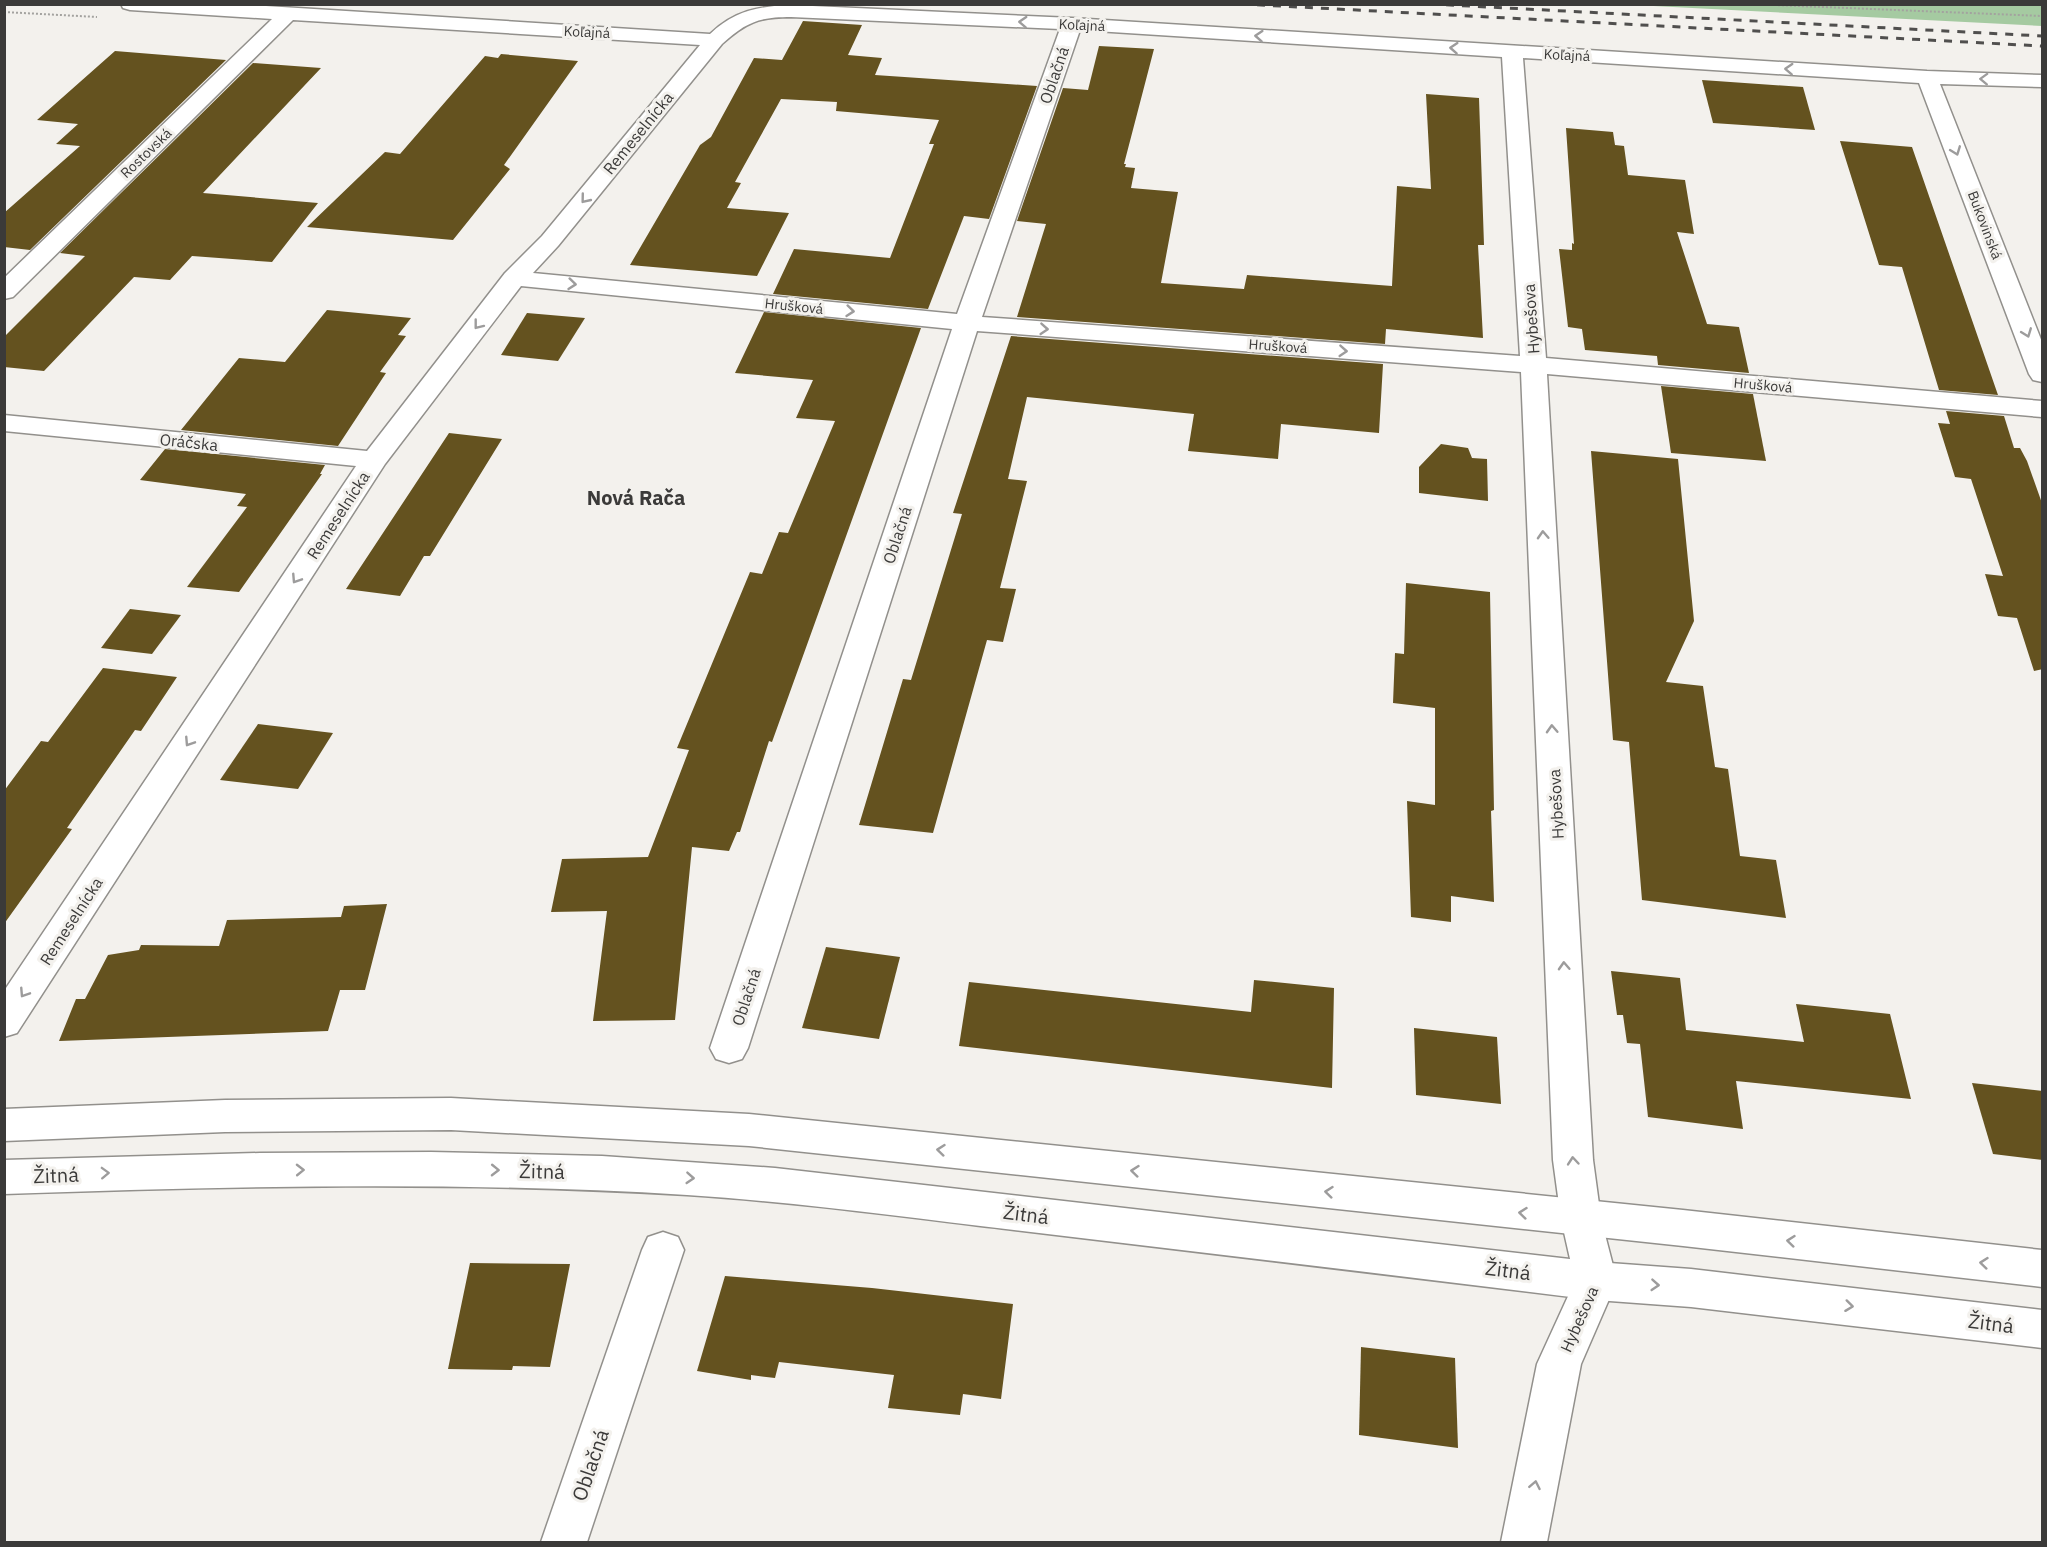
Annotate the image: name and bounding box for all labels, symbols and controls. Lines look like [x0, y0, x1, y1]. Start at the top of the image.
one-way arrow [1018, 15, 1027, 28]
street label: Koľajná [1058, 15, 1106, 35]
street label: Koľajná [563, 22, 611, 42]
one-way arrow [1255, 30, 1264, 43]
one-way arrow [1449, 42, 1458, 55]
street label: Oblačná [1035, 43, 1073, 106]
street label: Koľajná [1543, 45, 1591, 65]
one-way arrow [1785, 62, 1794, 75]
one-way arrow [1980, 73, 1989, 85]
street label: Remeselnícka [599, 87, 678, 178]
street label: Rostovská [117, 124, 176, 182]
one-way arrow [1949, 145, 1961, 156]
street label: Bukovinská [1964, 188, 2006, 262]
one-way arrow [581, 192, 592, 203]
one-way arrow [568, 277, 577, 290]
street label: Hybešova [1519, 283, 1543, 355]
street label: Hrušková [764, 294, 825, 318]
one-way arrow [845, 304, 855, 317]
one-way arrow [475, 318, 486, 329]
one-way arrow [1040, 322, 1049, 335]
one-way arrow [2019, 327, 2032, 338]
street label: Hrušková [1248, 335, 1309, 357]
one-way arrow [1339, 344, 1348, 357]
street label: Hrušková [1733, 373, 1794, 397]
street label: Oráčska [159, 429, 220, 455]
street label: Remeselnícka [302, 467, 374, 563]
district label: Nová Rača [587, 484, 685, 511]
street label: Oblačná [878, 503, 916, 566]
one-way arrow [1536, 530, 1549, 539]
one-way arrow [292, 573, 303, 584]
one-way arrow [1546, 725, 1559, 734]
one-way arrow [185, 736, 196, 747]
street label: Hybešova [1544, 768, 1568, 840]
street label: Remeselnícka [35, 873, 107, 969]
one-way arrow [1557, 962, 1570, 971]
street label: Oblačná [727, 965, 765, 1028]
one-way arrow [19, 987, 31, 997]
one-way arrow [937, 1144, 946, 1156]
one-way arrow [1567, 1156, 1580, 1165]
street label: Žitná [519, 1157, 565, 1185]
street label: Žitná [33, 1161, 80, 1189]
one-way arrow [295, 1164, 304, 1176]
one-way arrow [490, 1164, 499, 1176]
one-way arrow [1131, 1165, 1140, 1177]
one-way arrow [100, 1167, 109, 1180]
one-way arrow [685, 1171, 694, 1184]
one-way arrow [1324, 1186, 1334, 1198]
street label: Žitná [1002, 1198, 1051, 1230]
one-way arrow [1518, 1207, 1527, 1219]
one-way arrow [1786, 1235, 1795, 1247]
street label: Žitná [1484, 1254, 1533, 1286]
one-way arrow [1980, 1257, 1989, 1269]
one-way arrow [1650, 1278, 1659, 1291]
street label: Hybešova [1556, 1282, 1603, 1355]
one-way arrow [1844, 1299, 1853, 1312]
street label: Žitná [1967, 1307, 2016, 1339]
street label: Oblačná [565, 1425, 615, 1504]
one-way arrow [1528, 1480, 1541, 1490]

